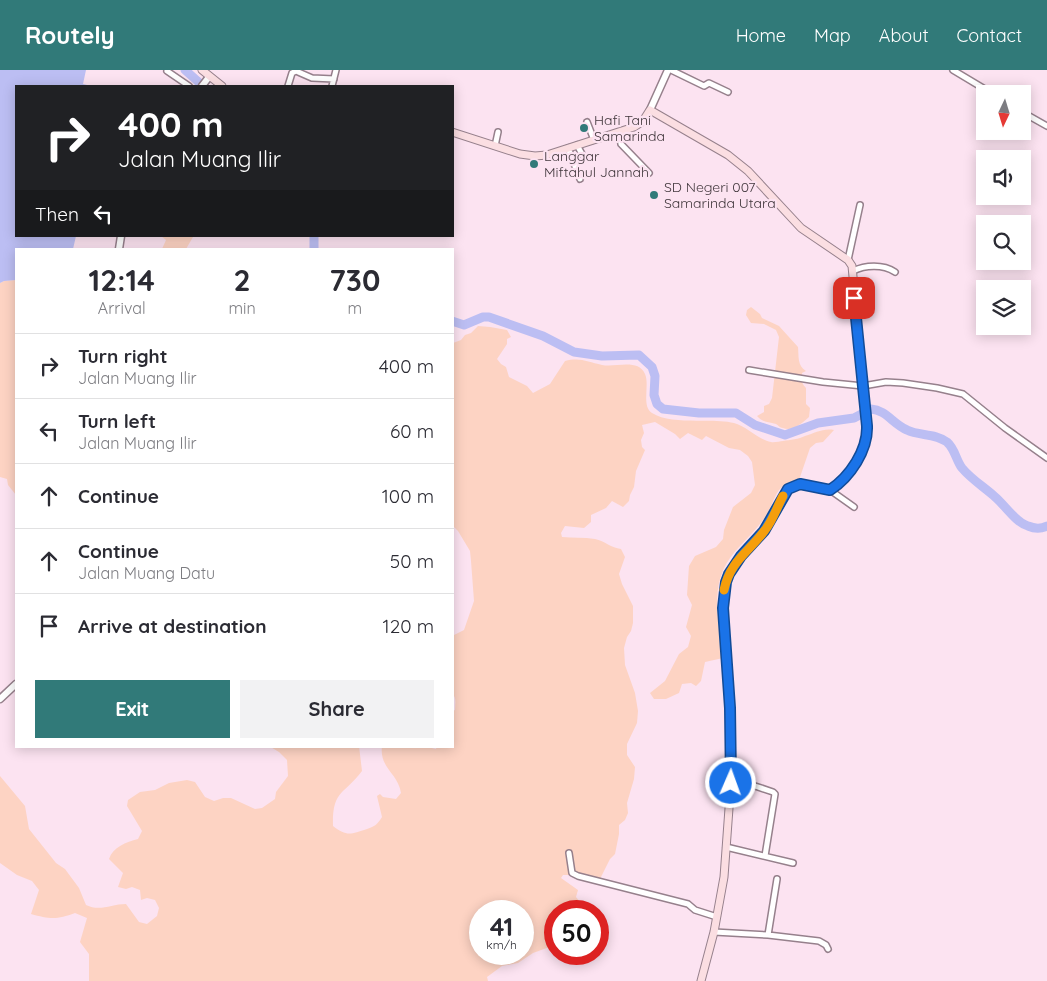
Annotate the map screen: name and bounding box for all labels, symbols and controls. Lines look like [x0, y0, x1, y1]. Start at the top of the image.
text: Routely [25, 20, 115, 50]
text: Home [736, 24, 786, 47]
text: Map [814, 24, 851, 47]
text: About [879, 24, 929, 47]
text: Contact [957, 24, 1022, 47]
north arrow [976, 85, 1031, 140]
map controls [976, 85, 1031, 335]
text: 400 m [118, 102, 224, 146]
icon: right [35, 105, 100, 170]
place label: Hafi Tani Samarinda [594, 111, 665, 145]
marker: Hafi Tani Samarinda [578, 122, 590, 134]
text: Jalan Muang Ilir [118, 145, 281, 173]
place label: Langgar Miftahul Jannah [544, 147, 649, 181]
button: sound [976, 150, 1031, 205]
marker: Langgar Miftahul Jannah [528, 158, 540, 170]
place label: SD Negeri 007 Samarinda Utara [664, 178, 776, 212]
marker: SD Negeri 007 Samarinda Utara [648, 189, 660, 201]
icon: left [89, 200, 117, 228]
text: Then [35, 202, 79, 226]
button: search [976, 215, 1031, 270]
text: 12:14 [89, 261, 155, 299]
text: 2 [234, 261, 251, 299]
text: 730 [329, 261, 380, 299]
pin [833, 277, 875, 319]
button: layers [976, 280, 1031, 335]
icon: arrive [840, 284, 868, 312]
text: Arrival [98, 298, 146, 318]
text: min [228, 298, 256, 318]
text: m [348, 298, 362, 318]
text: Turn right [78, 344, 167, 368]
icon: right [35, 352, 63, 380]
text: 400 m [379, 354, 434, 378]
text: Jalan Muang Ilir [78, 368, 197, 388]
text: Turn left [78, 409, 156, 433]
icon: left [35, 417, 63, 445]
text: 60 m [390, 419, 434, 443]
text: Jalan Muang Ilir [78, 433, 197, 453]
icon: ahead [35, 482, 63, 510]
text: Continue [78, 484, 159, 508]
text: 100 m [382, 484, 434, 508]
text: Continue [78, 539, 159, 563]
icon: ahead [35, 547, 63, 575]
text: 50 m [390, 549, 434, 573]
text: Jalan Muang Datu [78, 563, 215, 583]
icon: arrive [35, 612, 63, 640]
text: Arrive at destination [78, 614, 267, 638]
text: 120 m [383, 614, 434, 638]
button: Exit [35, 680, 230, 738]
button: Share [240, 680, 434, 738]
position arrow [704, 756, 756, 808]
speed limit sign: 50 [544, 900, 609, 965]
text: 41 [490, 911, 513, 942]
text: km/h [486, 937, 517, 952]

